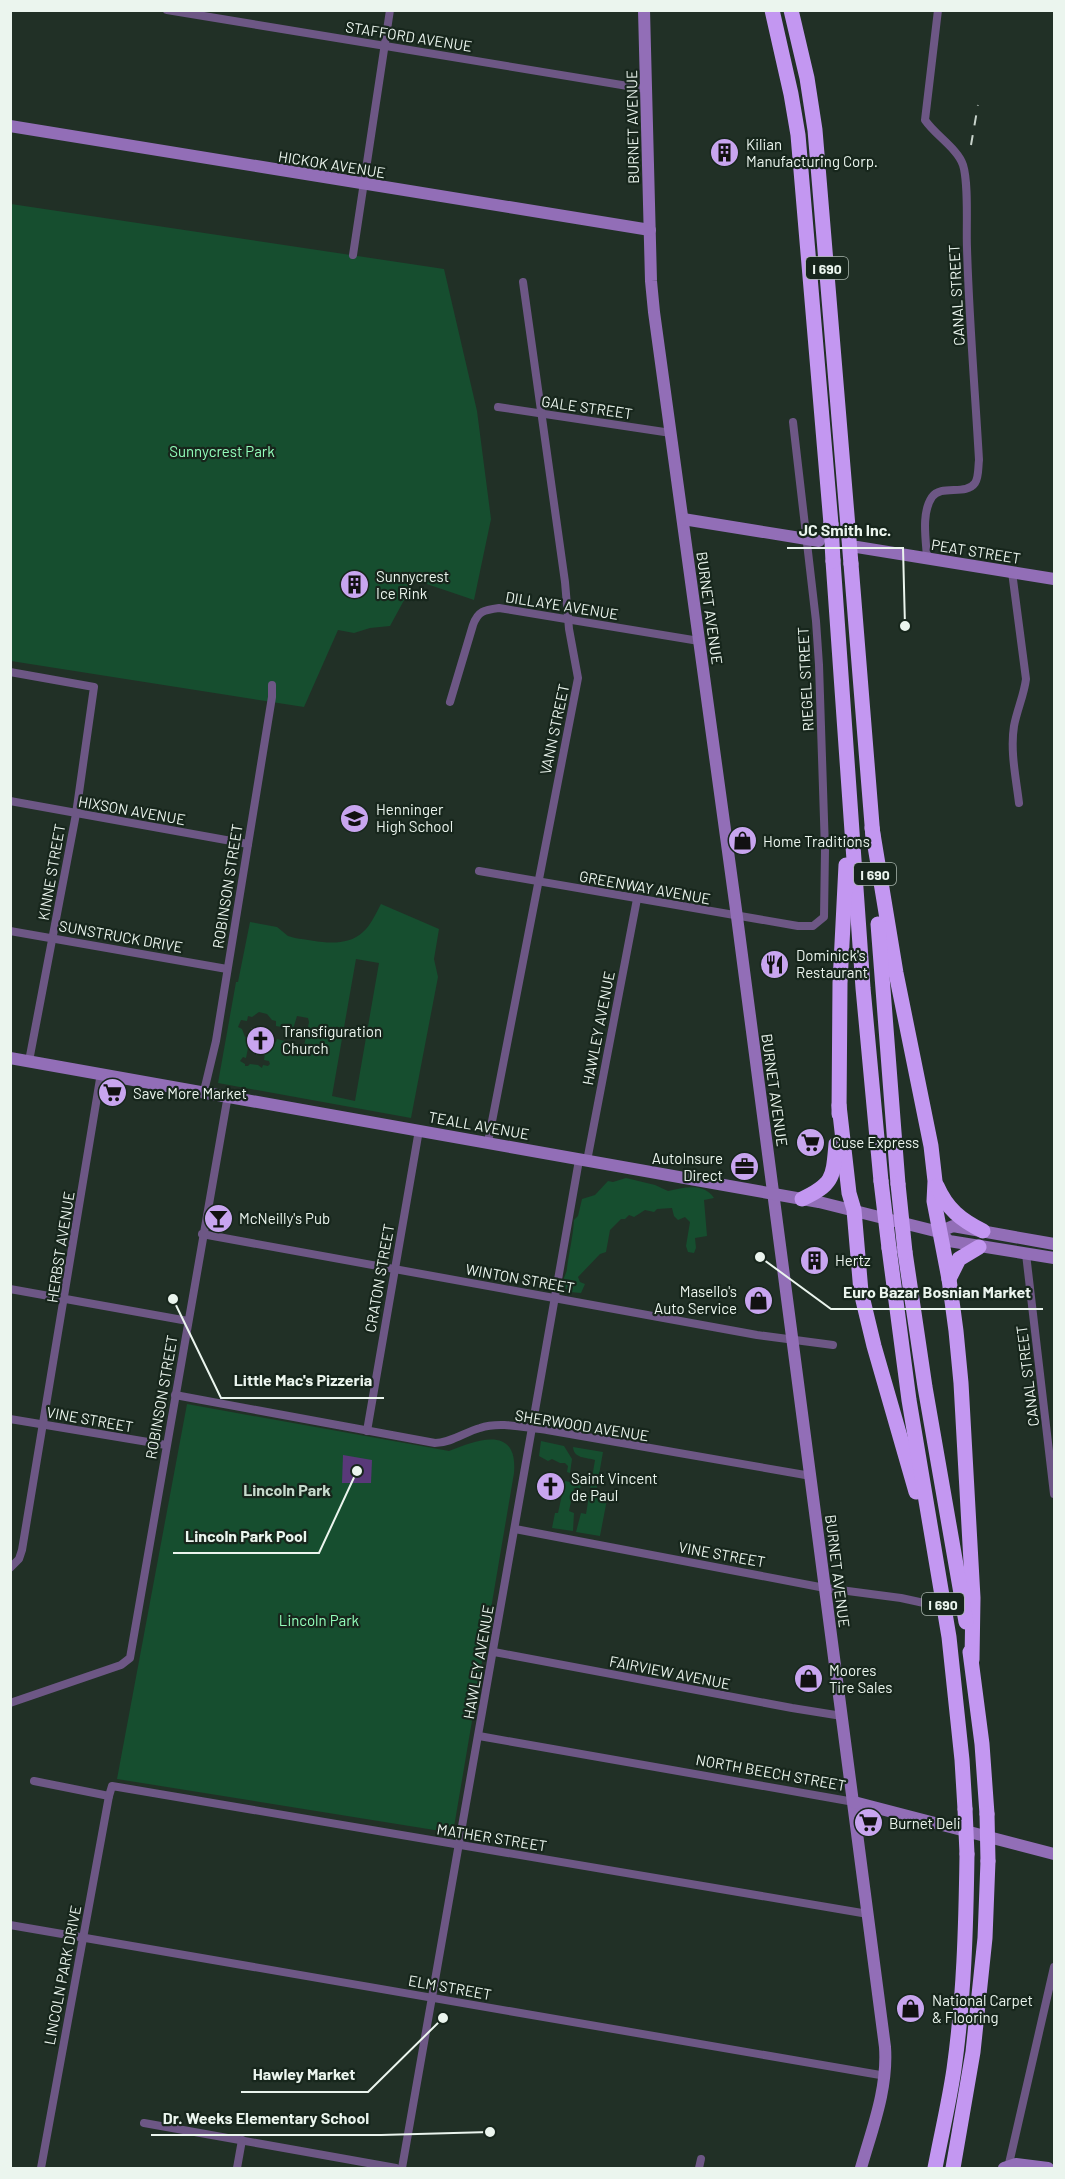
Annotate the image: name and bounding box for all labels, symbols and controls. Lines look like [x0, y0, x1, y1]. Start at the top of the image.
street label: STAFFORD AVENUE [344, 17, 474, 55]
street label: BURNET AVENUE [622, 70, 642, 184]
place label: Kilian Manufacturing Corp. [746, 135, 878, 170]
building icon: Kilian Manufacturing Corp. [709, 137, 741, 169]
street label: HICKOK AVENUE [277, 147, 387, 181]
street label: CANAL STREET [944, 244, 968, 346]
road number: I 690 [806, 257, 848, 279]
street label: GALE STREET [540, 392, 634, 422]
park label: Sunnycrest Park [169, 442, 275, 460]
callout: JC Smith Inc. [787, 514, 903, 548]
text: JC Smith Inc. [799, 520, 891, 539]
street label: PEAT STREET [930, 535, 1022, 567]
street label: BURNET AVENUE [693, 550, 727, 666]
place label: Sunnycrest Ice Rink [376, 567, 449, 602]
building icon: Sunnycrest Ice Rink [339, 569, 371, 601]
street label: DILLAYE AVENUE [504, 587, 620, 623]
street label: RIEGEL STREET [793, 626, 817, 732]
street label: VANN STREET [536, 682, 572, 776]
street label: HIXSON AVENUE [77, 792, 187, 828]
place label: Henninger High School [376, 800, 453, 835]
school or university icon: Henninger High School [339, 802, 371, 834]
street label: KINNE STREET [34, 822, 68, 922]
street label: ROBINSON STREET [208, 822, 246, 950]
shop icon: Home Traditions [726, 825, 758, 857]
place label: Home Traditions [763, 832, 870, 850]
road number: I 690 [854, 863, 896, 885]
street label: GREENWAY AVENUE [578, 867, 712, 907]
street label: SUNSTRUCK DRIVE [58, 916, 184, 956]
place label: Dominick's Restaurant [796, 946, 868, 981]
restaurant icon: Dominick's Restaurant [759, 948, 791, 980]
street label: HAWLEY AVENUE [578, 970, 618, 1086]
place label: Transfiguration Church [282, 1022, 382, 1057]
church icon: Transfiguration Church [245, 1024, 277, 1056]
street label: BURNET AVENUE [758, 1032, 792, 1148]
supermarket icon: Save More Market [96, 1077, 128, 1109]
place label: Save More Market [133, 1084, 247, 1102]
street label: TEALL AVENUE [427, 1107, 531, 1143]
supermarket icon: Cuse Express [795, 1126, 827, 1158]
place label: Cuse Express [832, 1133, 919, 1151]
place label: AutoInsure Direct [652, 1149, 723, 1184]
office icon: AutoInsure Direct [728, 1151, 760, 1183]
street label: HERBST AVENUE [42, 1190, 78, 1304]
bar icon: McNeilly's Pub [202, 1202, 234, 1234]
place label: McNeilly's Pub [239, 1209, 330, 1227]
street label: CRATON STREET [361, 1222, 397, 1334]
building icon: Hertz [798, 1244, 830, 1276]
place label: Hertz [835, 1251, 871, 1269]
street label: WINTON STREET [464, 1260, 576, 1296]
callout: Euro Bazar Bosnian Market [831, 1275, 1043, 1309]
place label: Masello's Auto Service [654, 1282, 737, 1317]
text: Euro Bazar Bosnian Market [843, 1282, 1031, 1301]
shop icon: Masello's Auto Service [742, 1284, 774, 1316]
street label: CANAL STREET [1012, 1324, 1042, 1428]
street label: ROBINSON STREET [141, 1333, 181, 1461]
callout: Little Mac's Pizzeria [221, 1364, 384, 1398]
text: Little Mac's Pizzeria [234, 1370, 372, 1389]
street label: VINE STREET [45, 1403, 135, 1435]
street label: SHERWOOD AVENUE [514, 1406, 650, 1444]
place label: Saint Vincent de Paul [571, 1469, 658, 1504]
church icon: Saint Vincent de Paul [534, 1471, 566, 1503]
district label: Lincoln Park [243, 1480, 331, 1499]
street label: BURNET AVENUE [822, 1513, 854, 1629]
callout: Lincoln Park Pool [173, 1519, 319, 1553]
text: Lincoln Park Pool [185, 1526, 307, 1545]
street label: VINE STREET [677, 1538, 767, 1570]
road number: I 690 [922, 1593, 964, 1615]
street label: HAWLEY AVENUE [459, 1604, 497, 1720]
park label: Lincoln Park [279, 1611, 360, 1629]
street label: FAIRVIEW AVENUE [608, 1651, 732, 1693]
place label: Moores Tire Sales [829, 1661, 892, 1696]
shop icon: Moores Tire Sales [792, 1663, 824, 1695]
street label: NORTH BEECH STREET [694, 1750, 848, 1794]
supermarket icon: Burnet Deli [852, 1807, 884, 1839]
place label: Burnet Deli [889, 1814, 961, 1832]
street label: MATHER STREET [436, 1819, 548, 1855]
street label: LINCOLN PARK DRIVE [40, 1904, 84, 2046]
street label: ELM STREET [407, 1971, 493, 2003]
place label: National Carpet & Flooring [932, 1991, 1033, 2026]
shop icon: National Carpet & Flooring [895, 1993, 927, 2025]
callout: Hawley Market [241, 2058, 368, 2092]
text: Hawley Market [253, 2064, 355, 2083]
callout: Dr. Weeks Elementary School [151, 2101, 381, 2135]
text: Dr. Weeks Elementary School [163, 2108, 369, 2127]

